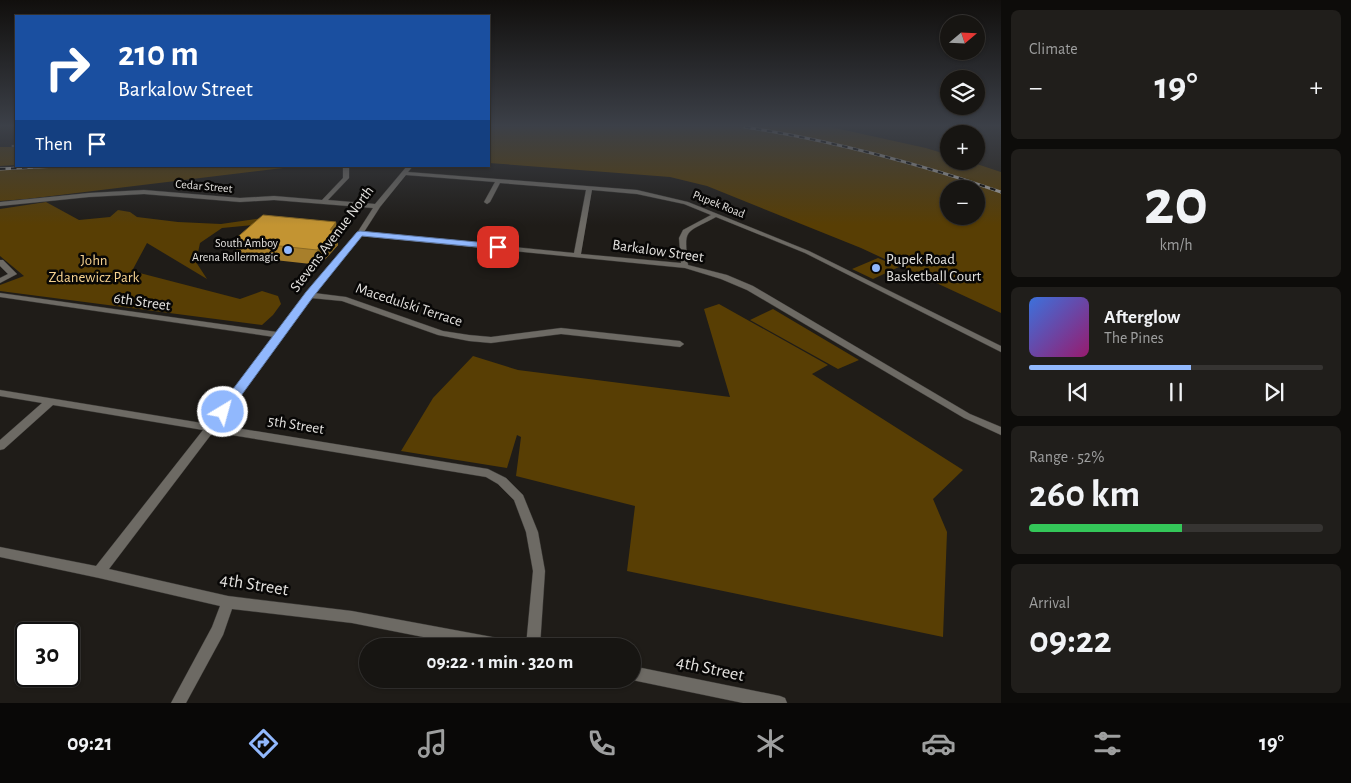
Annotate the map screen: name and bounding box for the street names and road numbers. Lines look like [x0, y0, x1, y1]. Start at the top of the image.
street label: Cedar Street [175, 178, 233, 194]
street label: Stevens Avenue North [287, 183, 377, 295]
street label: Pupek Road [691, 188, 747, 220]
street label: Barkalow Street [611, 237, 705, 265]
street label: Macedulski Terrace [354, 281, 464, 329]
street label: 6th Street [113, 291, 172, 313]
street label: 5th Street [267, 413, 325, 437]
street label: 4th Street [218, 571, 290, 599]
street label: 4th Street [674, 653, 746, 685]

